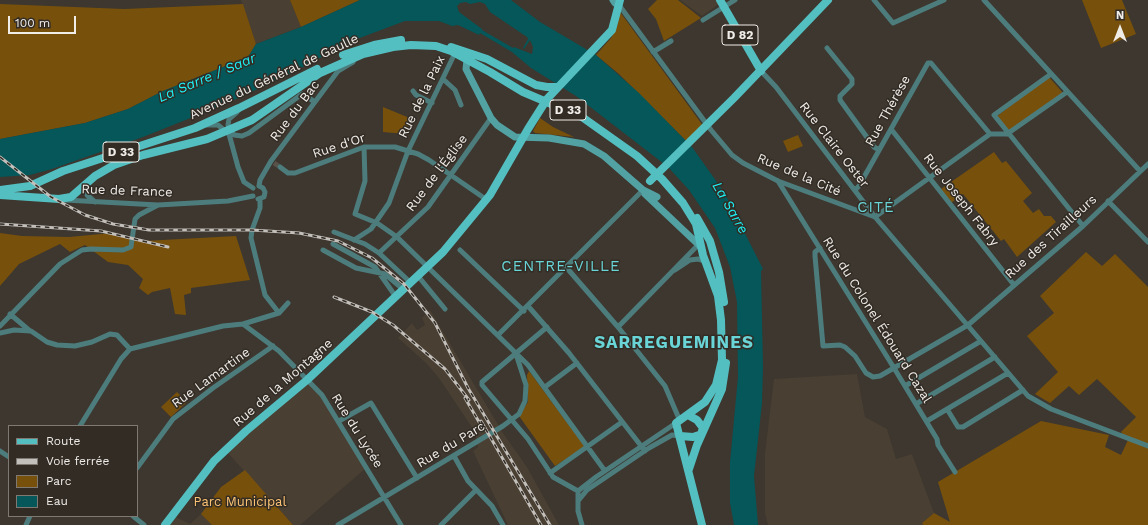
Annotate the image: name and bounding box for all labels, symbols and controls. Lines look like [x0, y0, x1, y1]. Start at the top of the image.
scale bar [10, 8, 78, 34]
north arrow [1100, 8, 1140, 48]
text: N [1116, 9, 1124, 22]
text: 100 m [15, 16, 50, 30]
road number: D 82 [722, 25, 758, 45]
street label: Avenue du Général de Gaulle [187, 31, 361, 123]
water label: La Sarre / Saar [156, 50, 258, 106]
street label: Rue de la Paix [395, 53, 449, 141]
street label: Rue Thérèse [862, 73, 914, 149]
street label: Rue du Bac [267, 77, 323, 145]
street label: Rue Claire Oster [796, 99, 872, 191]
road number: D 33 [550, 100, 586, 120]
street label: Rue d'Or [311, 130, 367, 162]
street label: Rue de l'Église [403, 131, 471, 215]
road number: D 33 [103, 142, 139, 162]
street label: Rue de la Cité [755, 150, 843, 200]
street label: Rue Joseph Fabry [920, 151, 1002, 249]
water label: La Sarre [708, 179, 752, 237]
street label: Rue de France [81, 182, 173, 200]
street label: Rue des Tirailleurs [1002, 192, 1100, 282]
district label: CITÉ [857, 199, 895, 217]
street label: Rue du Colonel Édouard Cazal [819, 234, 935, 406]
district label: CENTRE-VILLE [501, 258, 621, 276]
district label: SARREGUEMINES [594, 333, 754, 353]
street label: Rue de la Montagne [230, 336, 336, 430]
street label: Rue Lamartine [169, 344, 253, 412]
street label: Rue du Lycée [328, 391, 386, 471]
street label: Rue du Parc [414, 419, 488, 471]
legend [8, 425, 138, 517]
text: Route [46, 434, 80, 448]
text: Voie ferrée [46, 454, 109, 468]
text: Parc [46, 474, 72, 488]
text: Eau [46, 494, 68, 508]
park label: Parc Municipal [194, 494, 286, 510]

